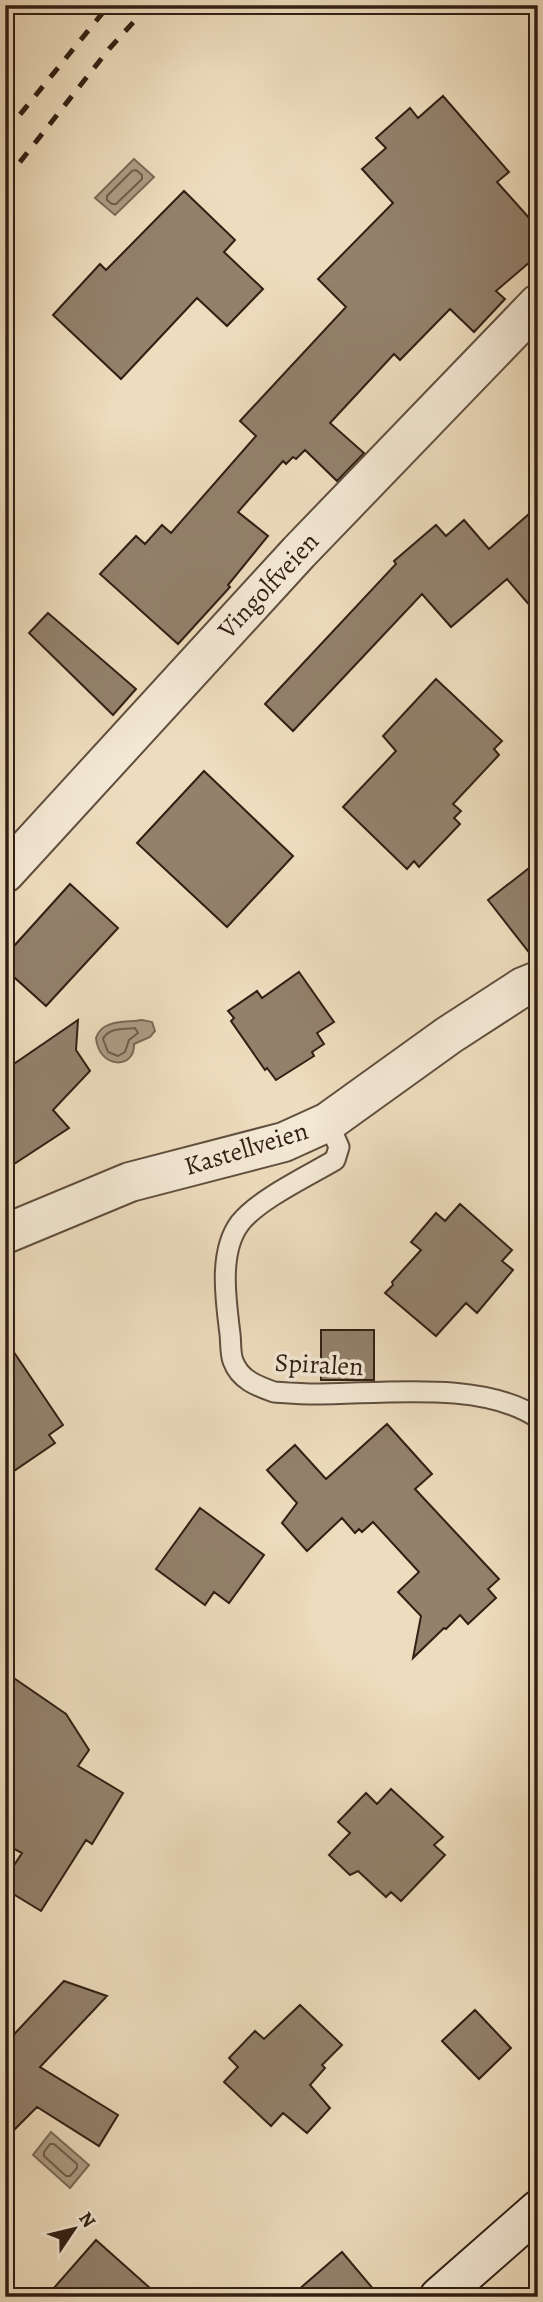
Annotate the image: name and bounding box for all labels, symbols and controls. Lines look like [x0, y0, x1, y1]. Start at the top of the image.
street label: Vingolfveien [209, 525, 327, 647]
street label: Kastellveien [180, 1113, 312, 1184]
street label: Spiralen [274, 1345, 364, 1384]
north arrow [38, 2194, 108, 2264]
text: N [72, 2207, 102, 2233]

